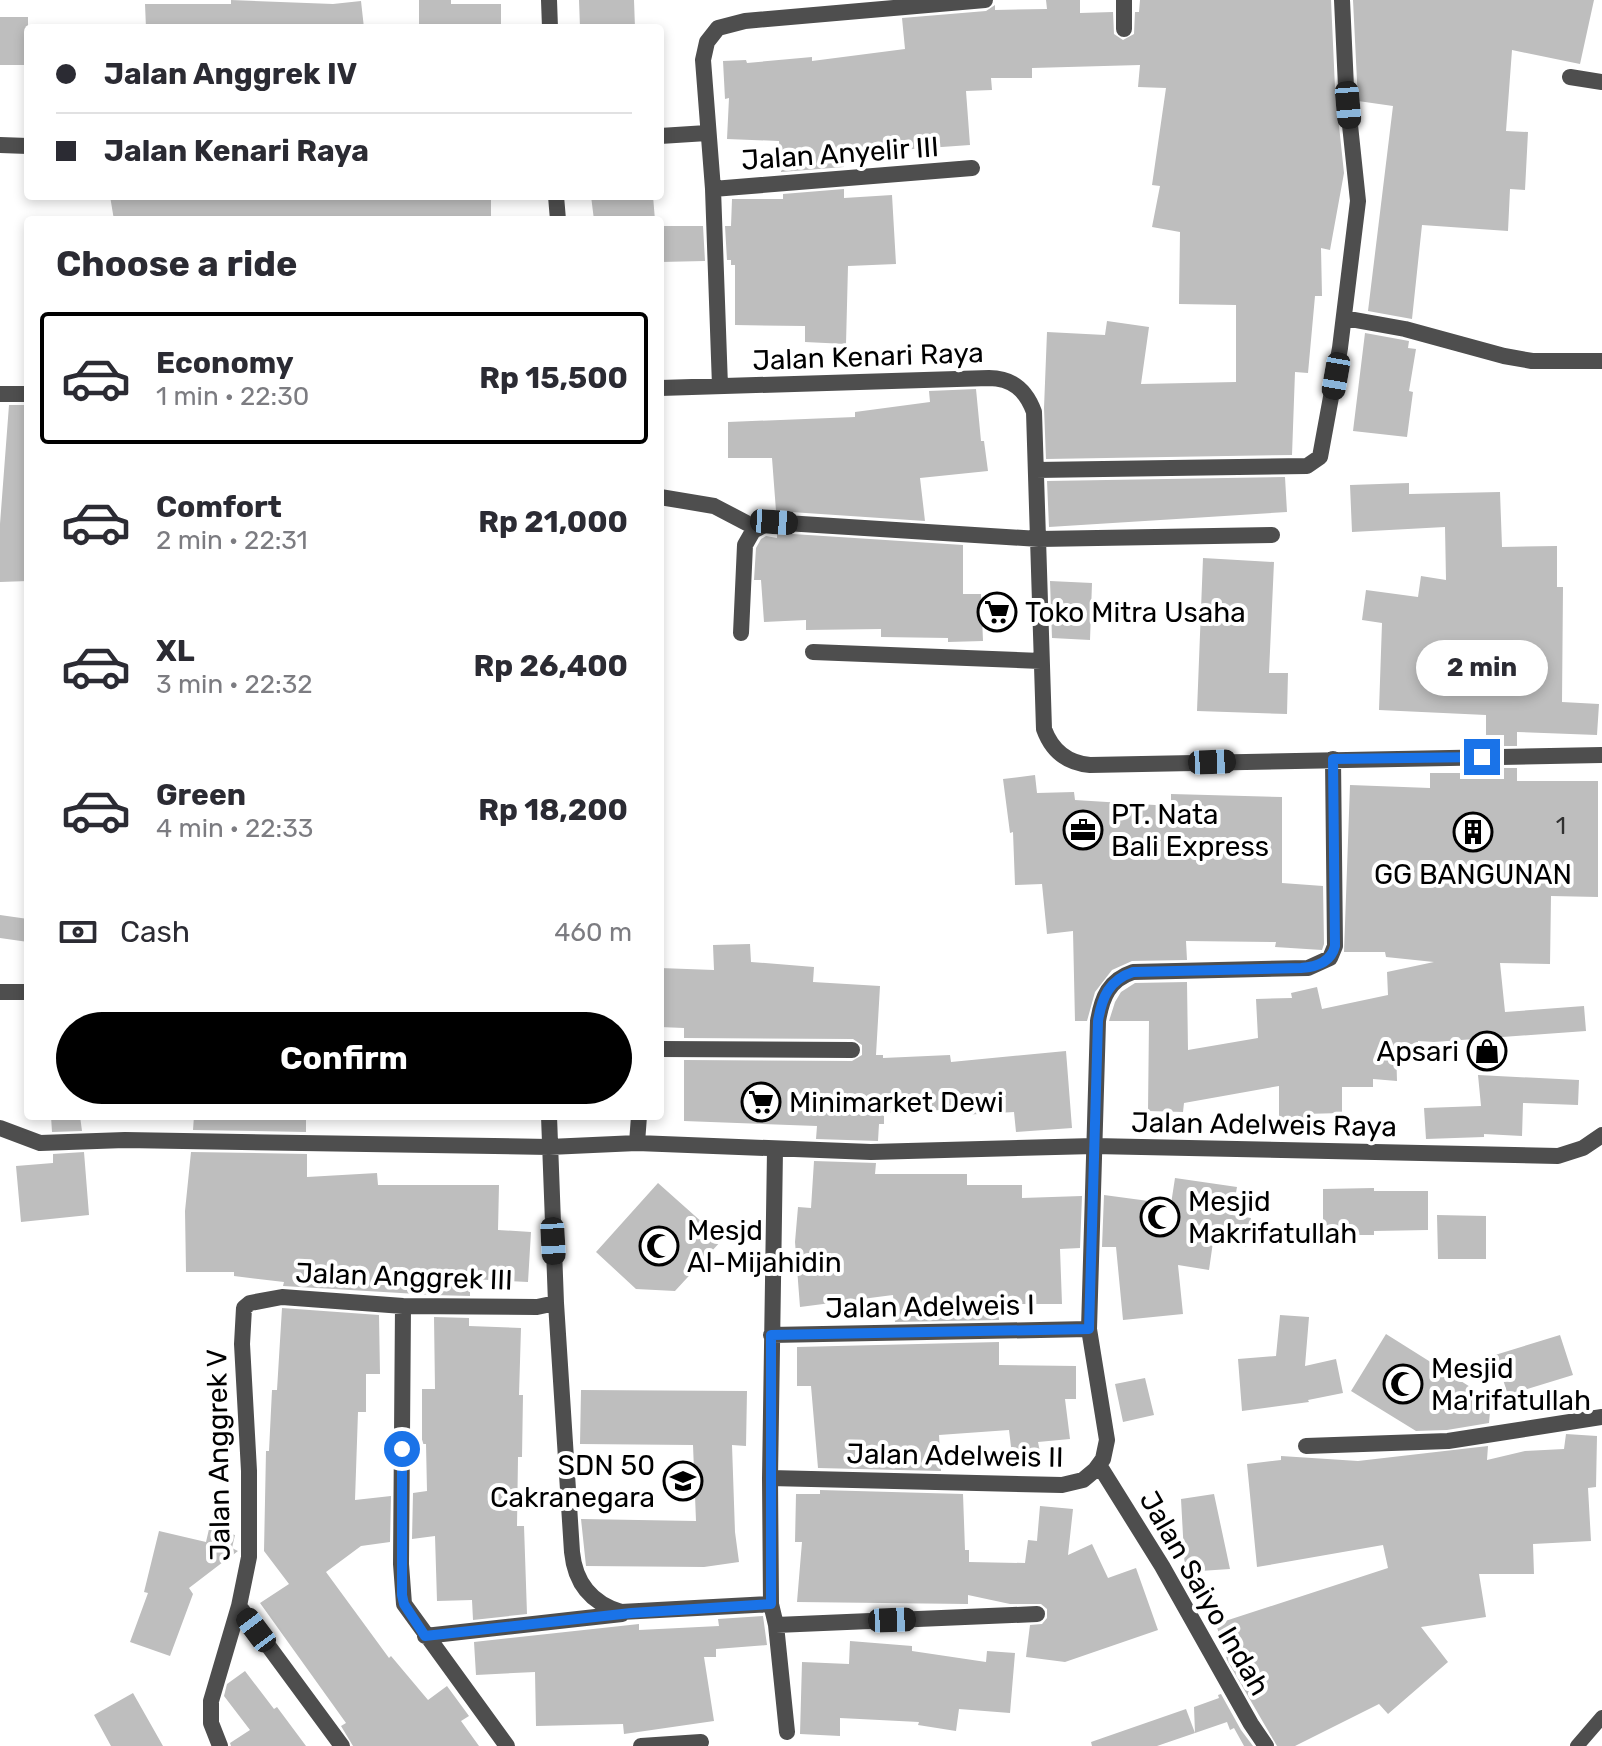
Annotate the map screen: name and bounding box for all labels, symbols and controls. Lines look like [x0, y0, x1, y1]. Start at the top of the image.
text: Jalan Anggrek IV [104, 56, 357, 92]
car [1334, 80, 1362, 130]
street label: Jalan Anyelir III [740, 130, 940, 177]
text: Jalan Kenari Raya [104, 133, 369, 169]
text: Choose a ride [56, 242, 297, 285]
street label: Jalan Kenari Raya [752, 336, 984, 377]
icon: car [60, 342, 132, 414]
text: Economy [156, 345, 294, 381]
car [1320, 350, 1352, 402]
text: Rp 15,500 [479, 360, 628, 396]
text: 1 min · 22:30 [156, 381, 309, 412]
icon: car [60, 486, 132, 558]
text: Comfort [156, 489, 282, 525]
text: Rp 21,000 [478, 504, 628, 540]
car [749, 508, 799, 536]
text: 2 min · 22:31 [156, 525, 308, 556]
supermarket icon: Toko Mitra Usaha [976, 591, 1018, 633]
place label: Toko Mitra Usaha [1025, 596, 1246, 629]
icon: car [60, 630, 132, 702]
text: XL [156, 633, 195, 669]
callout: 2 min [1416, 641, 1548, 697]
text: Rp 26,400 [474, 648, 628, 684]
text: 2 min [1447, 652, 1517, 683]
text: 3 min · 22:32 [156, 669, 313, 700]
route end [1464, 739, 1500, 775]
car [1188, 749, 1236, 775]
icon: car [60, 774, 132, 846]
text: Green [156, 777, 246, 813]
text: Rp 18,200 [478, 792, 628, 828]
place label: PT. Nata Bali Express [1111, 798, 1269, 863]
office icon: PT. Nata Bali Express [1062, 809, 1104, 851]
building icon: GG BANGUNAN [1452, 811, 1494, 853]
house number: 1 [1556, 812, 1566, 840]
text: 4 min · 22:33 [156, 813, 313, 844]
place label: GG BANGUNAN [1374, 858, 1572, 891]
icon: cash [56, 910, 100, 954]
text: Cash [120, 914, 190, 950]
text: 460 m [554, 917, 632, 948]
button: Confirm [56, 1012, 632, 1104]
shop icon: Apsari [1466, 1030, 1508, 1072]
place label: Apsari [1376, 1035, 1459, 1068]
supermarket icon: Minimarket Dewi [740, 1081, 782, 1123]
place label: Minimarket Dewi [789, 1086, 1004, 1119]
street label: Jalan Adelweis Raya [1131, 1106, 1397, 1143]
place label: Mesjid Makrifatullah [1188, 1185, 1357, 1250]
mosque icon: Mesjid Makrifatullah [1139, 1196, 1181, 1238]
place label: Mesjd Al-Mijahidin [687, 1214, 842, 1279]
car [540, 1216, 566, 1266]
mosque icon: Mesjd Al-Mijahidin [638, 1225, 680, 1267]
street label: Jalan Anggrek III [295, 1256, 513, 1297]
street label: Jalan Adelweis I [825, 1288, 1035, 1325]
street label: Jalan Anggrek V [200, 1349, 237, 1561]
place label: Mesjid Ma'rifatullah [1431, 1352, 1591, 1417]
mosque icon: Mesjid Ma'rifatullah [1382, 1363, 1424, 1405]
route start [384, 1431, 420, 1467]
street label: Jalan Adelweis II [846, 1437, 1064, 1474]
place label: SDN 50 Cakranegara [490, 1449, 655, 1514]
school or university icon: SDN 50 Cakranegara [662, 1460, 704, 1502]
street label: Jalan Saiyo Indah [1133, 1485, 1276, 1701]
car [232, 1604, 280, 1656]
car [868, 1607, 916, 1633]

